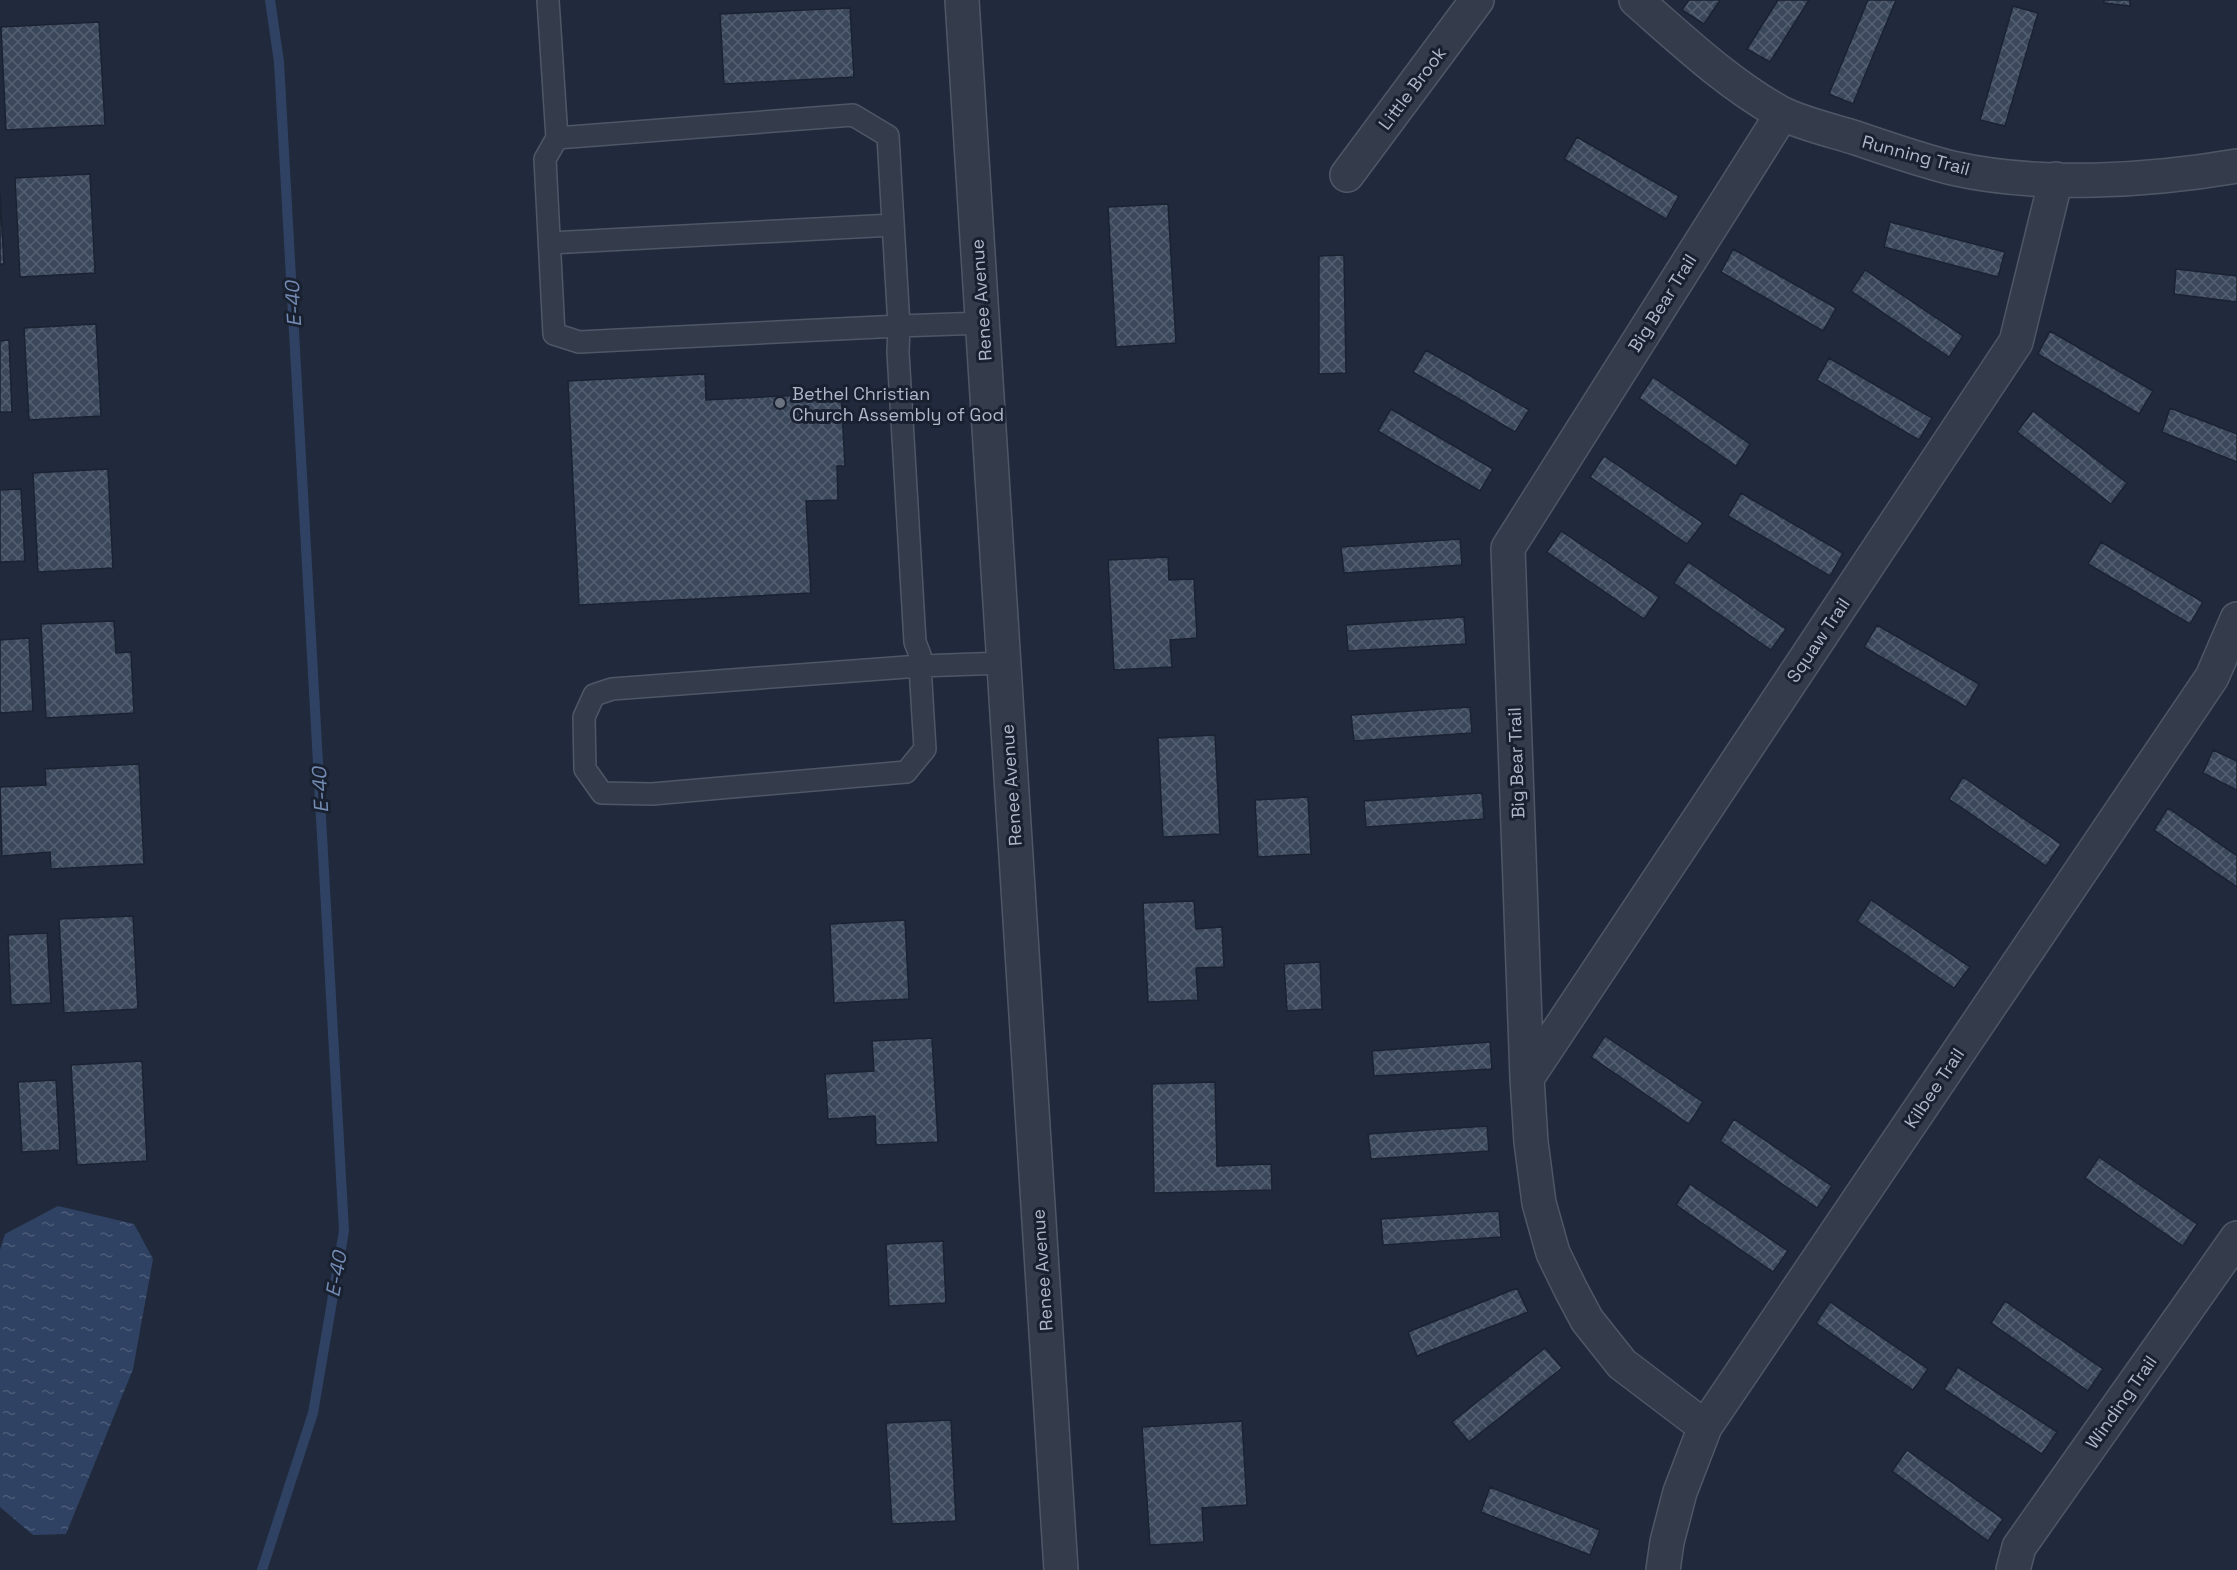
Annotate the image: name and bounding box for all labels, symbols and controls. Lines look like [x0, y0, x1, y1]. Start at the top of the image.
street label: Little Brook [1373, 42, 1451, 134]
street label: Running Trail [1860, 130, 1972, 180]
street label: Renee Avenue [965, 238, 997, 362]
street label: Big Bear Trail [1623, 250, 1701, 356]
water label: E-40 [279, 278, 307, 327]
place label: Bethel Christian Church Assembly of God [792, 382, 1004, 426]
marker: Bethel Christian Church Assembly of God [773, 396, 787, 410]
street label: Squaw Trail [1781, 593, 1855, 687]
street label: Big Bear Trail [1503, 707, 1529, 819]
street label: Renee Avenue [995, 723, 1027, 847]
water label: E-40 [306, 764, 334, 813]
street label: Kilbee Trail [1899, 1044, 1969, 1132]
street label: Renee Avenue [1026, 1208, 1058, 1332]
water label: E-40 [319, 1247, 353, 1299]
street label: Winding Trail [2080, 1351, 2162, 1453]

